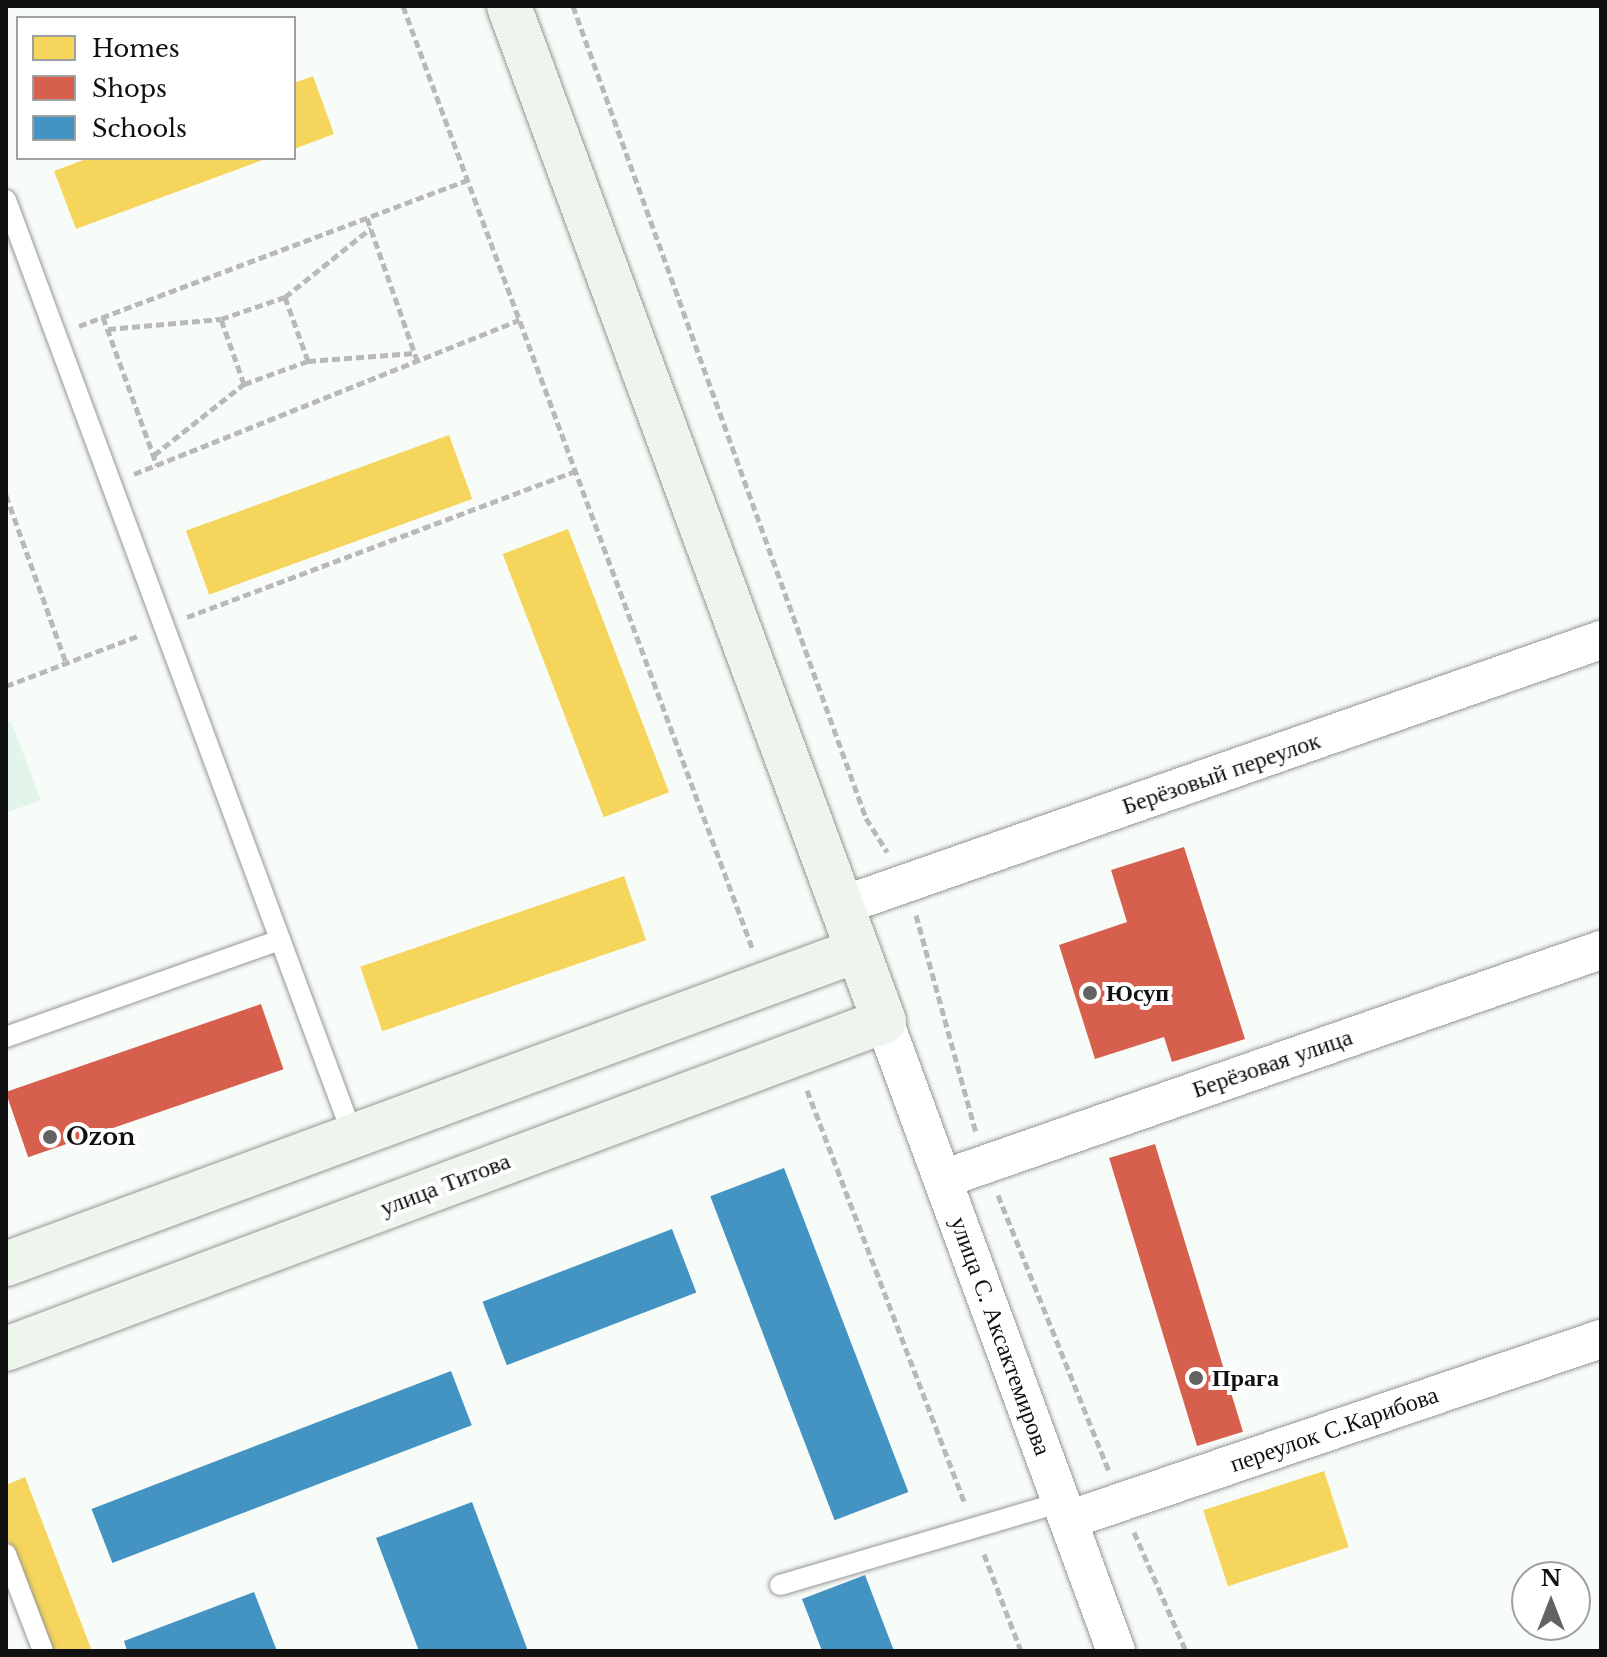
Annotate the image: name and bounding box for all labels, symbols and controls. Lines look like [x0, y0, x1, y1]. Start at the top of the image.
legend [16, 16, 296, 160]
text: Homes [92, 34, 180, 63]
text: Shops [92, 74, 167, 103]
text: Schools [92, 114, 187, 143]
street label: Берёзовый переулок [1118, 726, 1324, 820]
place label: Юсуп [1106, 979, 1169, 1007]
marker: Юсуп [1081, 984, 1099, 1002]
street label: Берёзовая улица [1188, 1022, 1356, 1104]
place label: Ozon [66, 1123, 135, 1151]
marker: Ozon [41, 1128, 59, 1146]
street label: улица Титова [376, 1146, 514, 1222]
street label: улица С. Аксактемирова [944, 1213, 1058, 1459]
place label: Прага [1212, 1364, 1279, 1392]
marker: Прага [1187, 1369, 1205, 1387]
street label: переулок С.Карибова [1226, 1380, 1442, 1478]
north arrow [1511, 1561, 1591, 1641]
text: N [1541, 1565, 1561, 1592]

